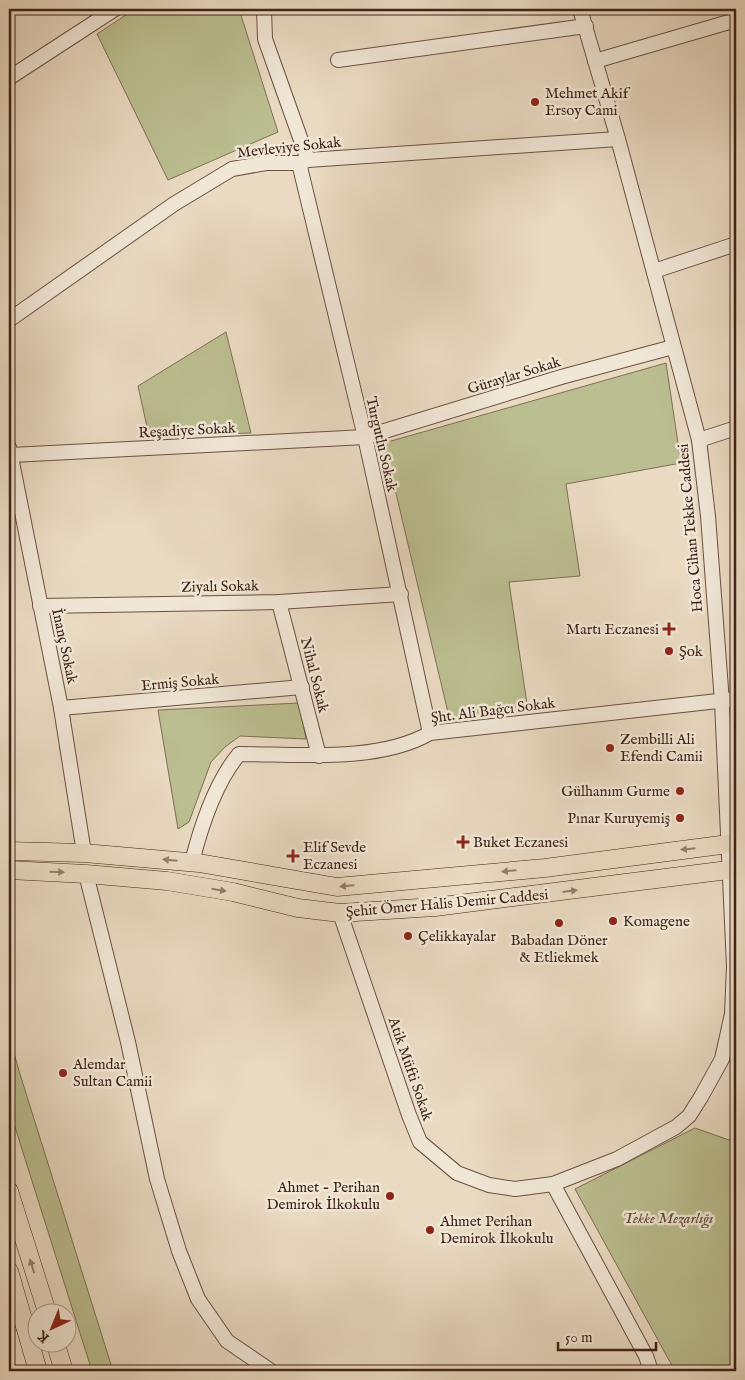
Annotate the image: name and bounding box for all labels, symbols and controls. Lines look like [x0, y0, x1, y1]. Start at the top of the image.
place label: Mehmet Akif Ersoy Cami [545, 84, 631, 120]
marker: Mehmet Akif Ersoy Cami [529, 96, 541, 108]
street label: Mevleviye Sokak [236, 132, 343, 162]
street label: Güraylar Sokak [465, 352, 564, 399]
street label: Turgutlu Sokak [361, 395, 402, 495]
street label: Reşadiye Sokak [138, 418, 237, 443]
street label: Hoca Cihan Tekke Caddesi [674, 443, 707, 613]
street label: Ziyalı Sokak [181, 576, 260, 597]
street label: İnanç Sokak [47, 607, 82, 687]
place label: Martı Eczanesi [566, 620, 659, 639]
marker: Martı Eczanesi [663, 623, 675, 635]
street label: Nihal Sokak [296, 635, 333, 716]
place label: Şok [679, 642, 704, 661]
marker: Şok [663, 645, 675, 657]
street label: Ermiş Sokak [140, 670, 221, 695]
street label: Şht. Ali Bağcı Sokak [430, 693, 557, 728]
place label: Zembilli Ali Efendi Camii [620, 730, 703, 766]
marker: Zembilli Ali Efendi Camii [604, 742, 616, 754]
place label: Gülhanım Gurme [561, 782, 670, 801]
marker: Gülhanım Gurme [674, 785, 686, 797]
place label: Pınar Kuruyemiş [567, 809, 670, 828]
marker: Pınar Kuruyemiş [674, 812, 686, 824]
place label: Buket Eczanesi [473, 833, 568, 852]
marker: Buket Eczanesi [457, 836, 469, 848]
place label: Elif Sevde Eczanesi [303, 838, 366, 874]
one-way arrow [680, 845, 696, 853]
marker: Elif Sevde Eczanesi [287, 850, 299, 862]
one-way arrow [161, 856, 177, 864]
one-way arrow [501, 867, 517, 875]
one-way arrow [50, 869, 66, 877]
one-way arrow [339, 882, 355, 890]
street label: Şehit Ömer Halis Demir Caddesi [345, 885, 549, 922]
one-way arrow [211, 886, 227, 894]
one-way arrow [563, 887, 579, 895]
place label: Komagene [623, 912, 690, 931]
marker: Komagene [607, 915, 619, 927]
marker: Babadan Döner & Etliekmek [553, 917, 565, 929]
place label: Çelikkayalar [418, 927, 496, 946]
marker: Çelikkayalar [402, 930, 414, 942]
place label: Babadan Döner & Etliekmek [510, 931, 608, 967]
street label: Atik Müfti Sokak [384, 1014, 437, 1124]
place label: Alemdar Sultan Camii [72, 1055, 152, 1091]
marker: Alemdar Sultan Camii [57, 1067, 69, 1079]
place label: Ahmet - Perihan Demirok İlkokulu [267, 1178, 380, 1214]
marker: Ahmet - Perihan Demirok İlkokulu [384, 1190, 396, 1202]
park label: Tekke Mezarlığı [623, 1209, 713, 1229]
place label: Ahmet Perihan Demirok İlkokulu [439, 1212, 554, 1248]
marker: Ahmet Perihan Demirok İlkokulu [424, 1224, 436, 1236]
one-way arrow [28, 1258, 36, 1273]
north arrow [28, 1302, 78, 1352]
scale bar [558, 1320, 655, 1352]
text: K [33, 1326, 54, 1347]
text: 50 m [565, 1328, 593, 1347]

